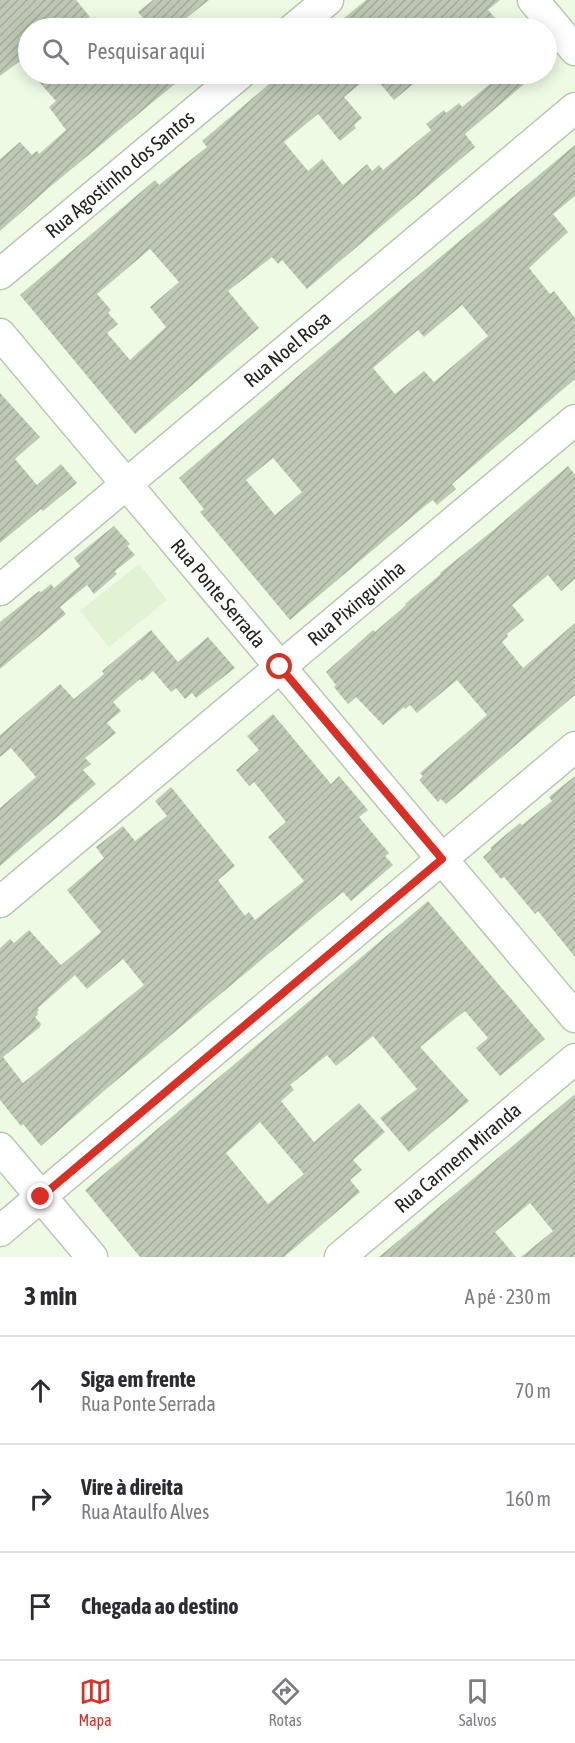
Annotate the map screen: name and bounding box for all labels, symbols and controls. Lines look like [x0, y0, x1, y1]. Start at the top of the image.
search box [18, 18, 557, 84]
icon: search [39, 35, 72, 68]
text: Pesquisar aqui [87, 38, 205, 64]
street label: Rua Agostinho dos Santos [41, 105, 198, 242]
street label: Rua Noel Rosa [239, 306, 335, 392]
street label: Rua Ponte Serrada [166, 534, 271, 652]
street label: Rua Pixinguinha [303, 556, 409, 650]
route start [266, 653, 292, 679]
street label: Rua Carmem Miranda [390, 1098, 525, 1217]
route end [27, 1183, 53, 1209]
text: 3 min [24, 1281, 77, 1311]
text: A pé · 230 m [465, 1285, 551, 1308]
text: Siga em frente [81, 1366, 196, 1392]
icon: ahead [24, 1374, 57, 1407]
text: 70 m [515, 1379, 551, 1402]
text: Rua Ponte Serrada [81, 1392, 216, 1415]
text: Vire à direita [81, 1474, 183, 1500]
icon: right [24, 1482, 57, 1515]
text: 160 m [506, 1487, 551, 1510]
text: Rua Ataulfo Alves [81, 1500, 209, 1523]
icon: arrive [24, 1590, 57, 1623]
text: Chegada ao destino [81, 1593, 239, 1619]
tab: Mapa [78, 1675, 112, 1729]
tab: Rotas [269, 1675, 302, 1729]
tab: Salvos [459, 1675, 497, 1729]

